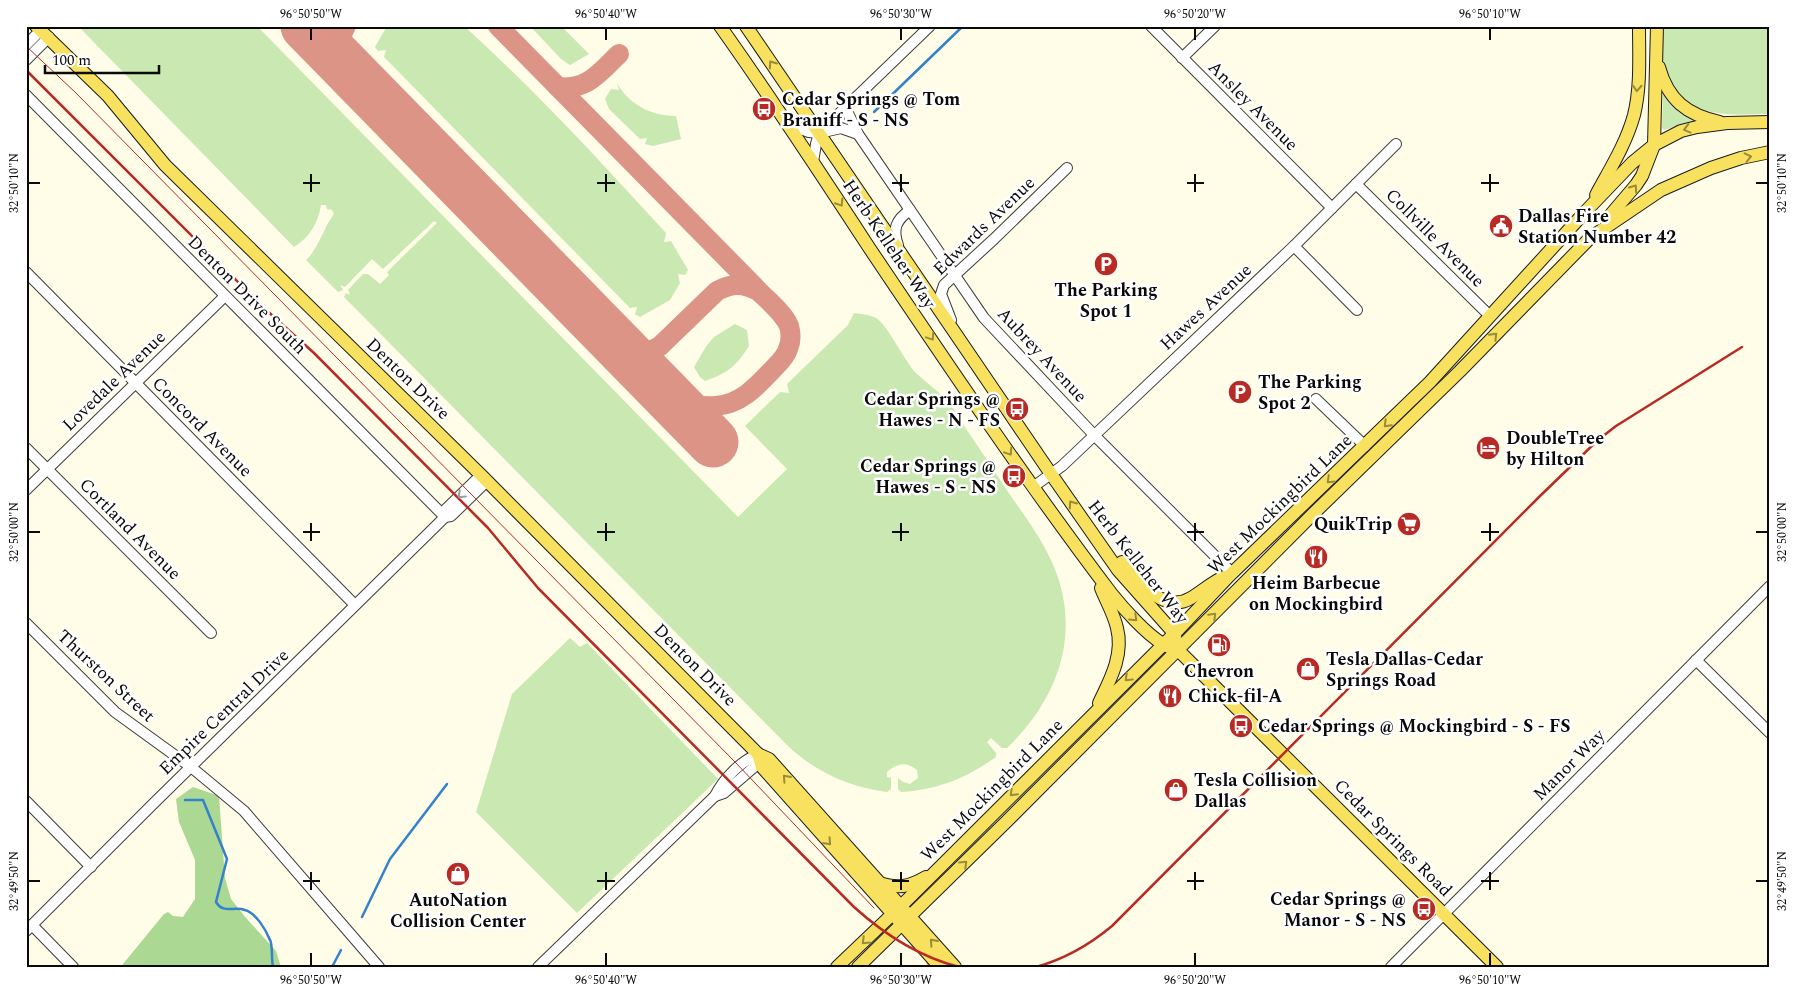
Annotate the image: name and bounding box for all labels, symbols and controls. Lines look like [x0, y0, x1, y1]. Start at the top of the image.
text: 96°50'50"W [280, 5, 342, 24]
text: 96°50'40"W [575, 5, 637, 24]
text: 96°50'30"W [870, 5, 932, 24]
text: 96°50'20"W [1164, 5, 1226, 24]
text: 96°50'10"W [1459, 5, 1521, 24]
scale bar [45, 42, 159, 74]
text: 100 m [52, 49, 91, 72]
street label: Ansley Avenue [1202, 55, 1304, 157]
one-way arrow [769, 60, 778, 69]
one-way arrow [1632, 85, 1643, 93]
place label: Cedar Springs @ Tom Braniff - S - NS [782, 86, 960, 134]
bus stop icon: Cedar Springs @ Tom Braniff - S - NS [751, 96, 777, 122]
one-way arrow [1683, 124, 1691, 134]
one-way arrow [1743, 152, 1752, 163]
text: 32°50'10"N [5, 153, 24, 213]
text: 32°50'10"N [1773, 153, 1792, 213]
street label: Edwards Avenue [927, 170, 1041, 282]
street label: Herb Kelleher Way [836, 174, 943, 315]
street label: Collville Avenue [1379, 182, 1491, 294]
one-way arrow [1628, 184, 1637, 194]
one-way arrow [834, 197, 843, 206]
place label: Dallas Fire Station Number 42 [1518, 203, 1676, 251]
public building icon: Dallas Fire Station Number 42 [1488, 213, 1514, 239]
street label: Denton Drive South [181, 229, 313, 361]
parking icon: The Parking Spot 1 [1093, 251, 1119, 277]
street label: Hawes Avenue [1154, 257, 1258, 357]
place label: The Parking Spot 1 [1054, 277, 1158, 325]
street label: Aubrey Avenue [991, 301, 1093, 409]
street label: Lovedale Avenue [56, 324, 172, 438]
street label: Denton Drive [360, 332, 456, 426]
one-way arrow [925, 332, 934, 341]
one-way arrow [1488, 333, 1497, 342]
place label: The Parking Spot 2 [1258, 369, 1362, 417]
street label: Concord Avenue [146, 371, 258, 483]
parking icon: The Parking Spot 2 [1227, 379, 1253, 405]
place label: Cedar Springs @ Hawes - N - FS [864, 386, 1000, 434]
bus stop icon: Cedar Springs @ Hawes - N - FS [1004, 396, 1030, 422]
one-way arrow [1384, 418, 1393, 427]
place label: DoubleTree by Hilton [1506, 425, 1604, 473]
street label: West Mockingbird Lane [1201, 427, 1359, 581]
hotel icon: DoubleTree by Hilton [1475, 435, 1501, 461]
one-way arrow [1003, 446, 1012, 456]
place label: Cedar Springs @ Hawes - S - NS [860, 453, 996, 501]
bus stop icon: Cedar Springs @ Hawes - S - NS [1001, 463, 1027, 489]
street label: Cortland Avenue [73, 472, 187, 586]
one-way arrow [1327, 474, 1336, 483]
one-way arrow [457, 489, 466, 498]
street label: Herb Kelleher Way [1081, 494, 1196, 631]
one-way arrow [1069, 501, 1078, 510]
text: 32°50'00"N [5, 502, 24, 562]
text: 32°50'00"N [1773, 502, 1792, 562]
place label: QuikTrip [1314, 511, 1392, 538]
supermarket icon: QuikTrip [1396, 511, 1422, 537]
restaurant icon: Heim Barbecue on Mockingbird [1303, 544, 1329, 570]
place label: Heim Barbecue on Mockingbird [1249, 570, 1384, 618]
one-way arrow [1128, 612, 1137, 621]
one-way arrow [1207, 613, 1216, 622]
street label: Denton Drive [647, 617, 743, 713]
street label: Thurston Street [51, 623, 161, 729]
fuel station icon: Chevron [1206, 632, 1232, 658]
street label: Empire Central Drive [153, 642, 295, 782]
place label: Tesla Dallas-Cedar Springs Road [1326, 646, 1483, 694]
shop icon: Tesla Dallas-Cedar Springs Road [1295, 656, 1321, 682]
place label: Chevron [1184, 658, 1254, 685]
one-way arrow [1125, 673, 1134, 682]
restaurant icon: Chick-fil-A [1157, 683, 1183, 709]
place label: Chick-fil-A [1188, 683, 1282, 710]
street label: West Mockingbird Lane [914, 712, 1070, 868]
bus stop icon: Cedar Springs @ Mockingbird - S - FS [1228, 713, 1254, 739]
place label: Cedar Springs @ Mockingbird - S - FS [1258, 713, 1571, 740]
street label: Manor Way [1527, 722, 1612, 807]
place label: Tesla Collision Dallas [1194, 767, 1317, 815]
street label: Cedar Springs Road [1328, 773, 1458, 903]
one-way arrow [783, 774, 792, 783]
shop icon: Tesla Collision Dallas [1163, 777, 1189, 803]
one-way arrow [1010, 787, 1019, 796]
one-way arrow [822, 837, 831, 846]
text: 32°49'50"N [5, 851, 24, 911]
text: 32°49'50"N [1773, 851, 1792, 911]
shop icon: AutoNation Collision Center [445, 861, 471, 887]
one-way arrow [958, 861, 967, 870]
place label: Cedar Springs @ Manor - S - NS [1270, 886, 1406, 934]
place label: AutoNation Collision Center [390, 887, 526, 935]
bus stop icon: Cedar Springs @ Manor - S - NS [1411, 896, 1437, 922]
one-way arrow [861, 935, 870, 944]
one-way arrow [930, 938, 939, 947]
text: 96°50'50"W [280, 971, 342, 990]
text: 96°50'40"W [575, 971, 637, 990]
text: 96°50'30"W [870, 971, 932, 990]
text: 96°50'20"W [1164, 971, 1226, 990]
text: 96°50'10"W [1459, 971, 1521, 990]

